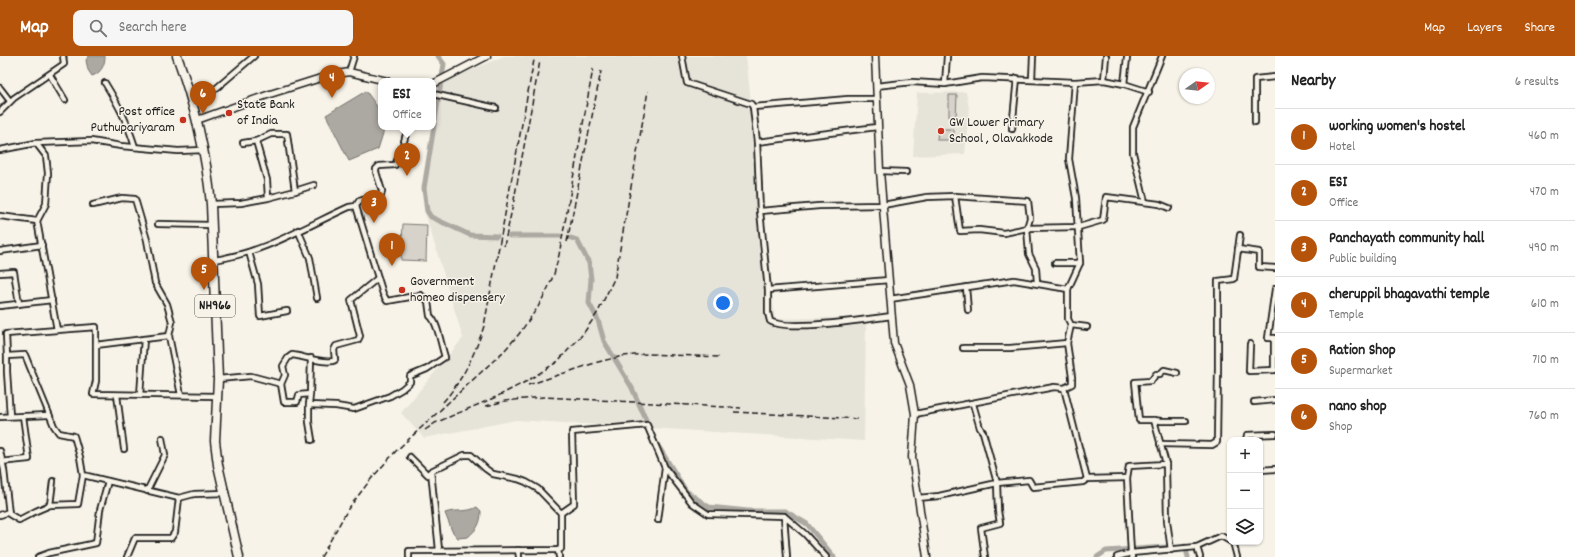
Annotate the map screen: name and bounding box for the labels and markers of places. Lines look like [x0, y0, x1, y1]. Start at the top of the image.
pin: 4 [319, 65, 345, 98]
pin: 6 [190, 81, 216, 114]
place label: State Bank of India [237, 95, 295, 131]
place label: Post office Puthupariyaram [91, 102, 175, 138]
marker: State Bank of India [224, 108, 234, 118]
place label: GW Lower Primary School , Olavakkode [949, 113, 1053, 149]
marker: Post office Puthupariyaram [178, 115, 188, 125]
marker: GW Lower Primary School , Olavakkode [936, 126, 946, 136]
pin: 2 [394, 143, 420, 176]
pin: 3 [361, 190, 387, 223]
pin: 1 [379, 233, 405, 266]
pin: 5 [191, 257, 217, 290]
place label: Government homeo dispensery [410, 272, 505, 308]
marker: Government homeo dispensery [397, 285, 407, 295]

